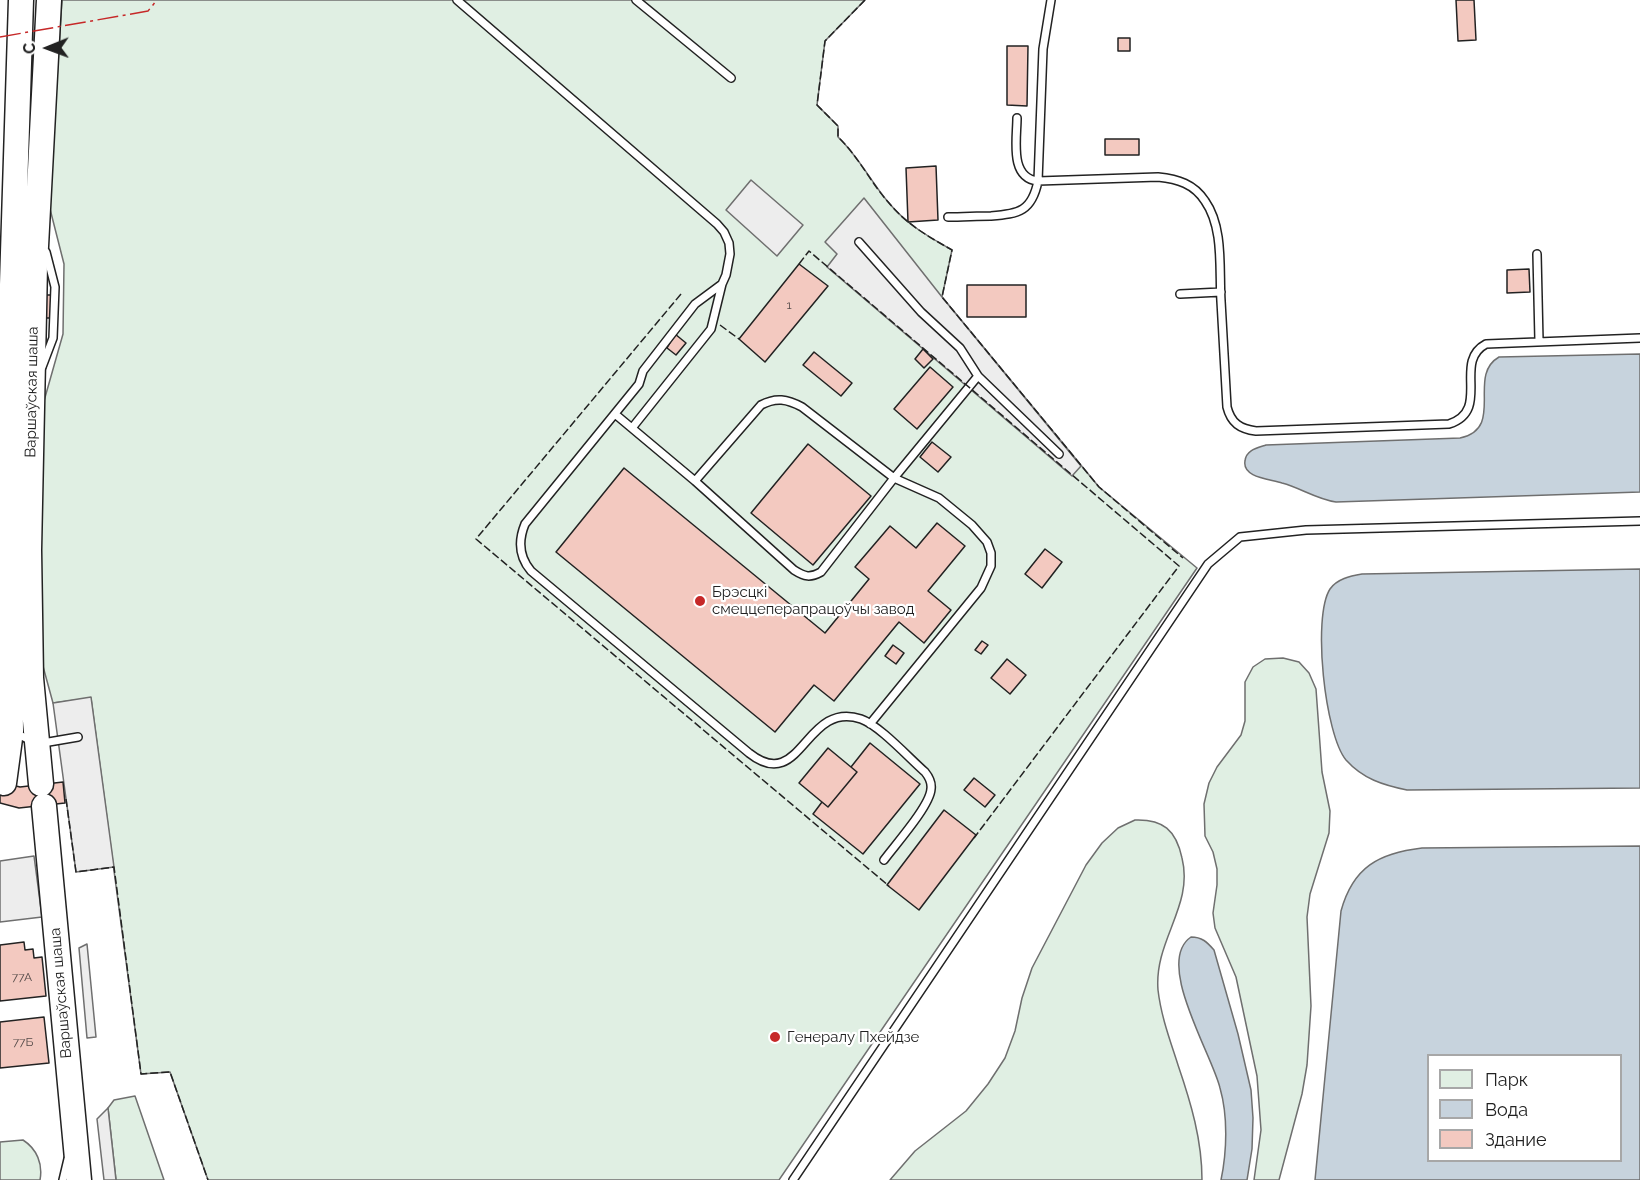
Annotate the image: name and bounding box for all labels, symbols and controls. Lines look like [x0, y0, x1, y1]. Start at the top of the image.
north arrow [18, 18, 78, 78]
text: С [20, 43, 39, 54]
house number: 1 [786, 298, 792, 312]
street label: Варшаўская шаша [22, 326, 42, 458]
place label: Брэсцкі смеццеперапрацоўчы завод [712, 583, 914, 618]
marker: Брэсцкі смеццеперапрацоўчы завод [693, 594, 707, 608]
street label: Варшаўская шаша [46, 927, 76, 1059]
house number: 77А [12, 970, 32, 984]
place label: Генералу Пхейдзе [787, 1028, 919, 1046]
marker: Генералу Пхейдзе [768, 1030, 782, 1044]
house number: 77Б [13, 1035, 33, 1049]
legend [1427, 1054, 1622, 1162]
text: Парк [1485, 1069, 1528, 1090]
text: Вода [1485, 1099, 1528, 1120]
text: Здание [1485, 1129, 1547, 1150]

